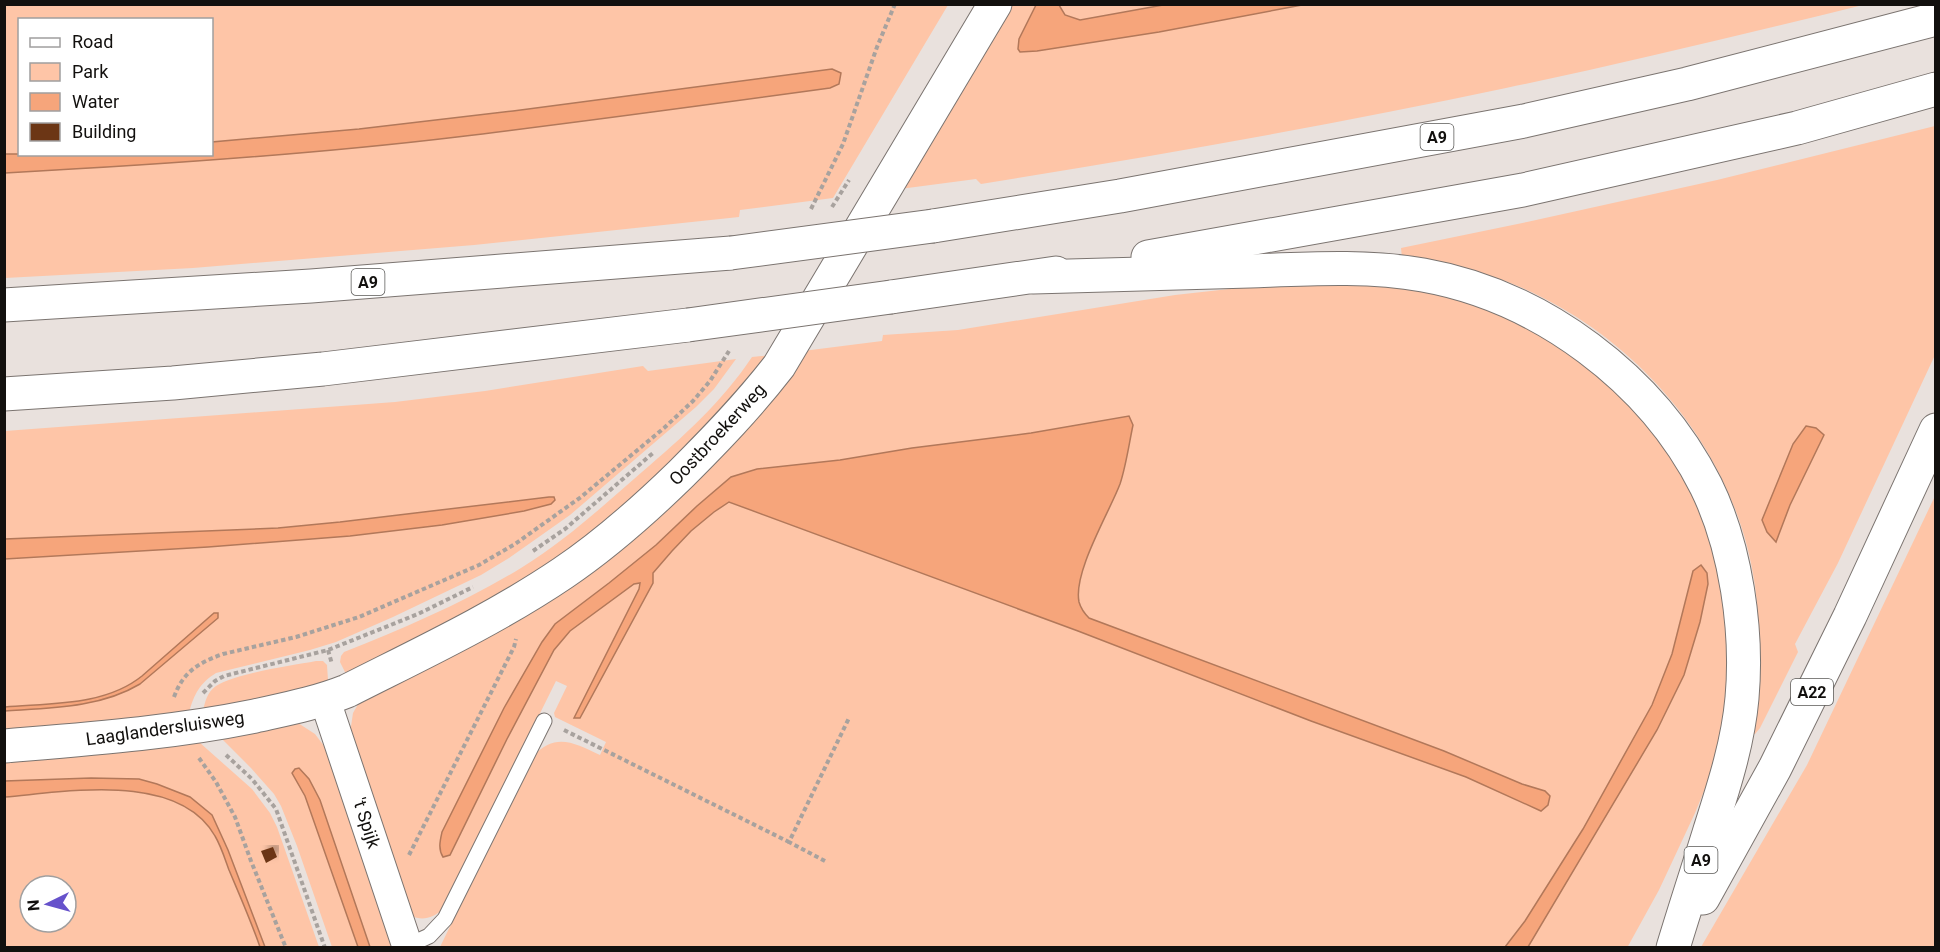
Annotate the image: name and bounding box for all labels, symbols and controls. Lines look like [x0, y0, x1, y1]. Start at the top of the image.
legend [18, 18, 213, 156]
text: Road [72, 31, 113, 52]
text: Park [72, 61, 109, 82]
text: Water [72, 91, 119, 112]
text: Building [72, 121, 136, 142]
road number: A9 [1420, 124, 1454, 150]
road number: A9 [352, 269, 385, 295]
street label: Oostbroekerweg [664, 379, 770, 489]
road number: A22 [1791, 679, 1833, 705]
street label: Laaglandersluisweg [84, 706, 246, 750]
street label: 't Spijk [349, 795, 385, 852]
road number: A9 [1684, 847, 1718, 873]
north arrow [18, 874, 78, 934]
text: N [24, 899, 44, 912]

